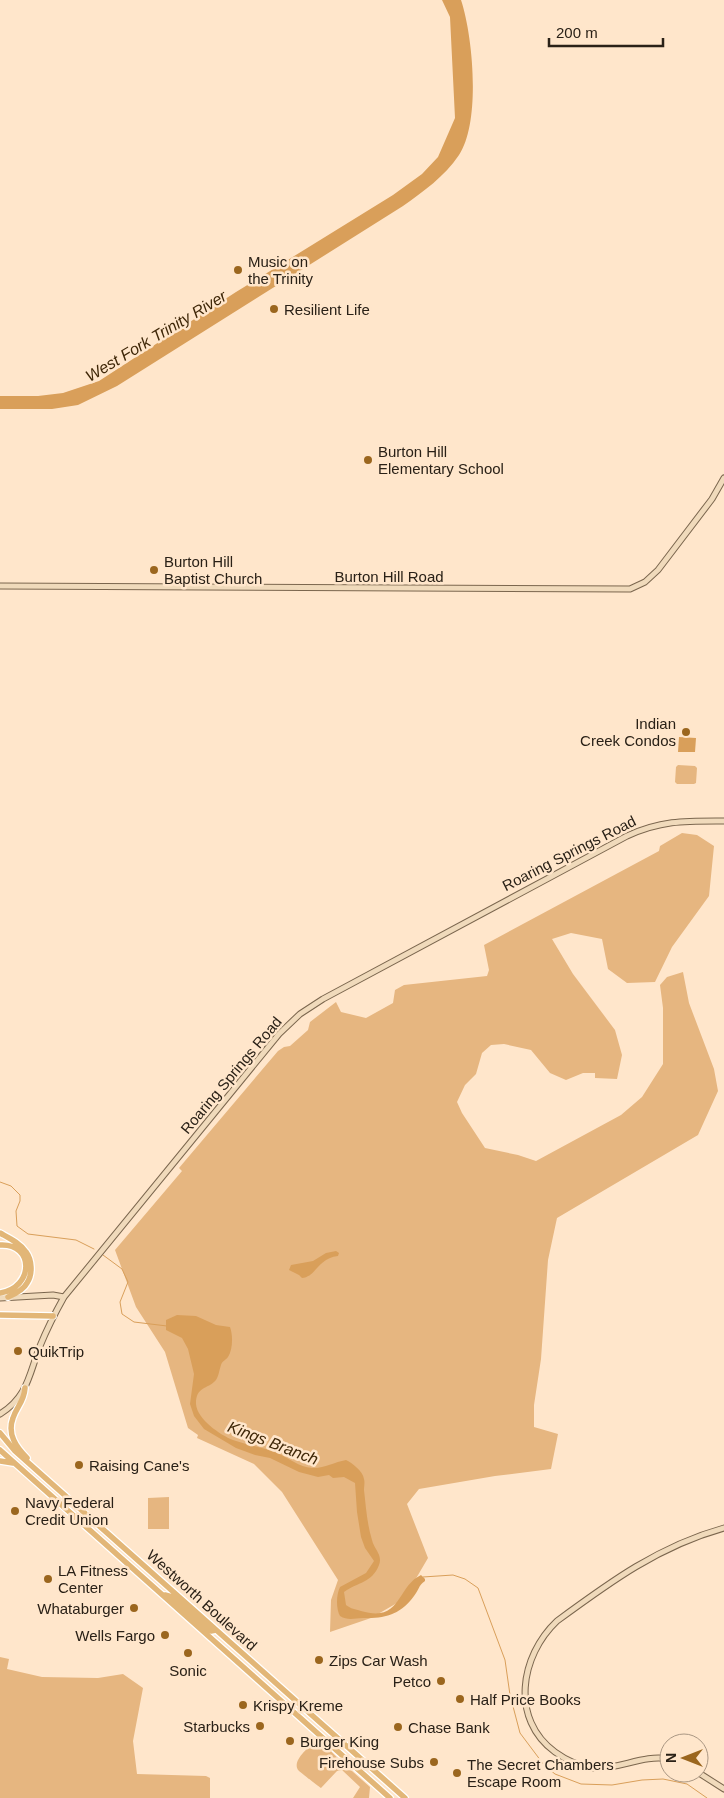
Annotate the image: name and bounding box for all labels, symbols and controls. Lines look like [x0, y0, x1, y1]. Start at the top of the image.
scale bar [549, 15, 663, 47]
text: 200 m [556, 24, 598, 41]
place label: Music on the Trinity [248, 253, 314, 287]
marker: Music on the Trinity [232, 264, 244, 276]
water label: West Fork Trinity River [83, 287, 230, 385]
place label: Resilient Life [284, 301, 370, 318]
marker: Resilient Life [268, 303, 280, 315]
place label: Burton Hill Elementary School [378, 443, 504, 477]
marker: Burton Hill Elementary School [362, 454, 374, 466]
place label: Burton Hill Baptist Church [164, 553, 262, 587]
marker: Burton Hill Baptist Church [148, 564, 160, 576]
street label: Burton Hill Road [334, 568, 444, 585]
place label: Indian Creek Condos [580, 715, 676, 749]
marker: Indian Creek Condos [680, 726, 692, 738]
street label: Roaring Springs Road [499, 812, 639, 894]
street label: Roaring Springs Road [177, 1013, 285, 1137]
place label: QuikTrip [28, 1343, 84, 1360]
marker: QuikTrip [12, 1345, 24, 1357]
water label: Kings Branch [226, 1418, 321, 1468]
place label: Raising Cane's [89, 1457, 189, 1474]
marker: Raising Cane's [73, 1459, 85, 1471]
place label: Navy Federal Credit Union [25, 1494, 114, 1528]
marker: Navy Federal Credit Union [9, 1505, 21, 1517]
street label: Westworth Boulevard [143, 1546, 261, 1654]
place label: LA Fitness Center [58, 1562, 128, 1596]
marker: LA Fitness Center [42, 1573, 54, 1585]
place label: Whataburger [37, 1600, 124, 1617]
marker: Whataburger [128, 1602, 140, 1614]
place label: Wells Fargo [75, 1627, 155, 1644]
marker: Wells Fargo [159, 1629, 171, 1641]
marker: Sonic [182, 1647, 194, 1659]
place label: Zips Car Wash [329, 1652, 428, 1669]
marker: Zips Car Wash [313, 1654, 325, 1666]
place label: Sonic [169, 1662, 207, 1679]
place label: Petco [393, 1673, 431, 1690]
marker: Petco [435, 1675, 447, 1687]
place label: Half Price Books [470, 1691, 581, 1708]
marker: Half Price Books [454, 1693, 466, 1705]
place label: Krispy Kreme [253, 1697, 343, 1714]
marker: Krispy Kreme [237, 1699, 249, 1711]
place label: Starbucks [183, 1718, 250, 1735]
place label: Chase Bank [408, 1719, 490, 1736]
marker: Starbucks [254, 1720, 266, 1732]
marker: Chase Bank [392, 1721, 404, 1733]
place label: Burger King [300, 1733, 379, 1750]
north arrow [659, 1733, 709, 1783]
marker: Burger King [284, 1735, 296, 1747]
text: N [663, 1753, 679, 1763]
place label: Firehouse Subs [319, 1754, 424, 1771]
marker: Firehouse Subs [428, 1756, 440, 1768]
place label: The Secret Chambers Escape Room [467, 1756, 614, 1790]
marker: The Secret Chambers Escape Room [451, 1767, 463, 1779]

